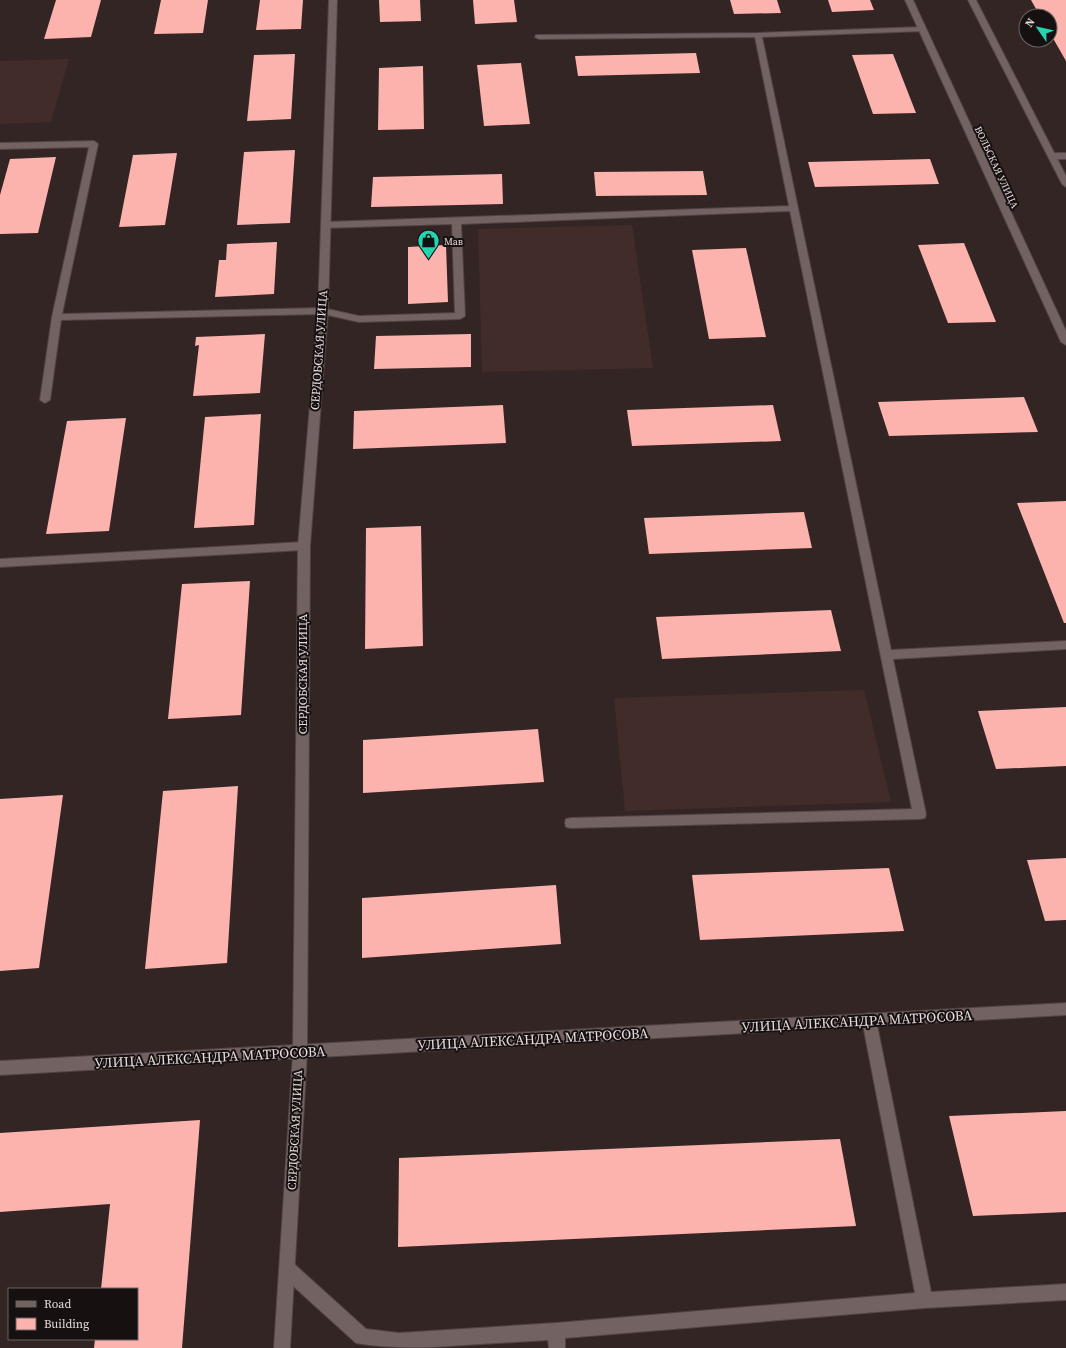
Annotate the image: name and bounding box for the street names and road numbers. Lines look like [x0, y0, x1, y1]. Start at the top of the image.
street label: ВОЛЬСКАЯ УЛИЦА [972, 124, 1021, 211]
street label: СЕРДОБСКАЯ УЛИЦА [307, 289, 331, 411]
street label: СЕРДОБСКАЯ УЛИЦА [295, 614, 311, 734]
street label: УЛИЦА АЛЕКСАНДРА МАТРОСОВА [741, 1005, 974, 1037]
street label: УЛИЦА АЛЕКСАНДРА МАТРОСОВА [417, 1023, 650, 1055]
street label: УЛИЦА АЛЕКСАНДРА МАТРОСОВА [94, 1041, 327, 1073]
street label: СЕРДОБСКАЯ УЛИЦА [284, 1069, 306, 1191]

